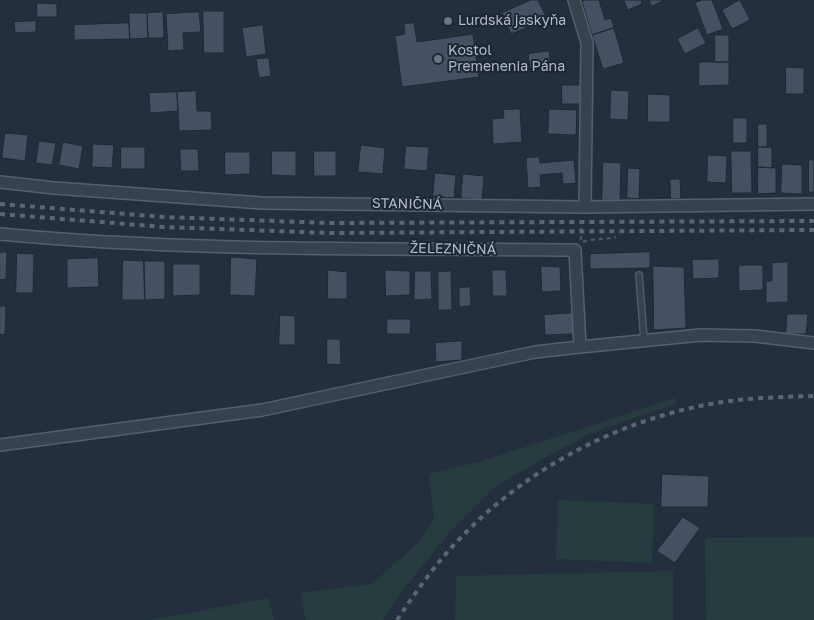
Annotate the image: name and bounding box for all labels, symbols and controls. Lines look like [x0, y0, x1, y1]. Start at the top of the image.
place label: Lurdská jaskyňa [458, 13, 566, 29]
marker: Lurdská jaskyňa [442, 15, 454, 27]
place label: Kostol Premenenia Pána [448, 43, 565, 75]
marker: Kostol Premenenia Pána [432, 53, 444, 65]
street label: STANIČNÁ [372, 195, 442, 213]
street label: ŽELEZNIČNÁ [410, 240, 496, 258]

